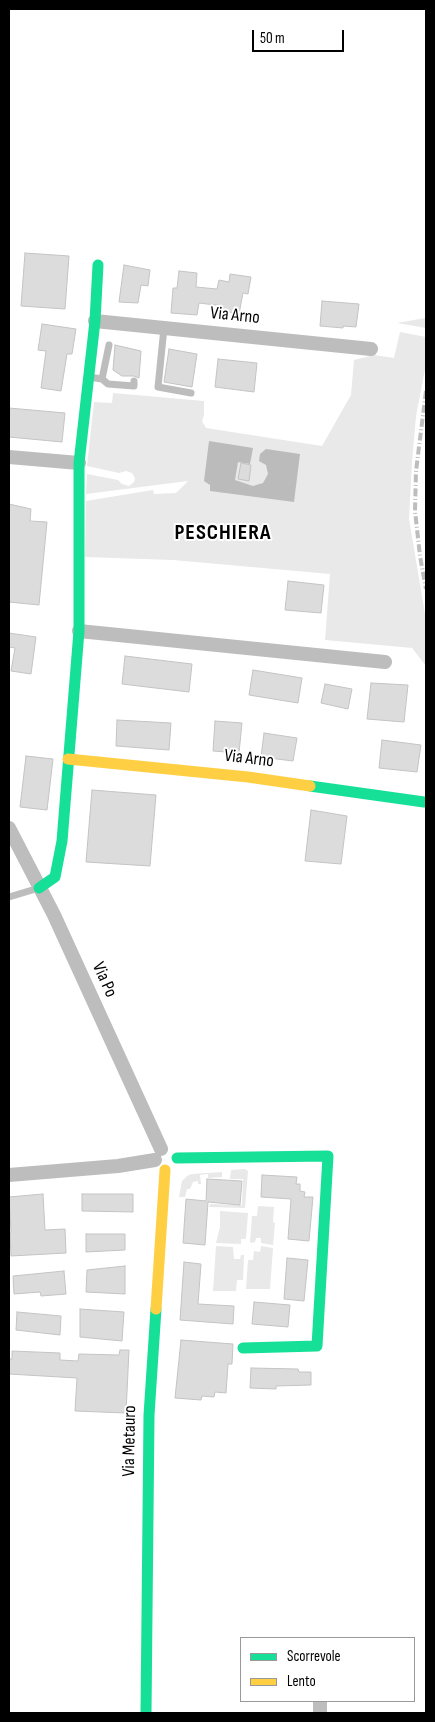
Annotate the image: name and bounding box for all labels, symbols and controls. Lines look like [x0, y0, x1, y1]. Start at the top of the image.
scale bar [255, 20, 348, 52]
text: 50 m [260, 29, 285, 48]
street label: Via Arno [209, 303, 261, 329]
district label: PESCHIERA [173, 520, 273, 546]
street label: Via Arno [223, 745, 275, 773]
street label: Via Po [87, 959, 121, 1001]
street label: Via Metauro [119, 1405, 141, 1477]
legend [240, 1637, 415, 1702]
text: Scorrevole [287, 1647, 341, 1666]
text: Lento [287, 1672, 316, 1691]

